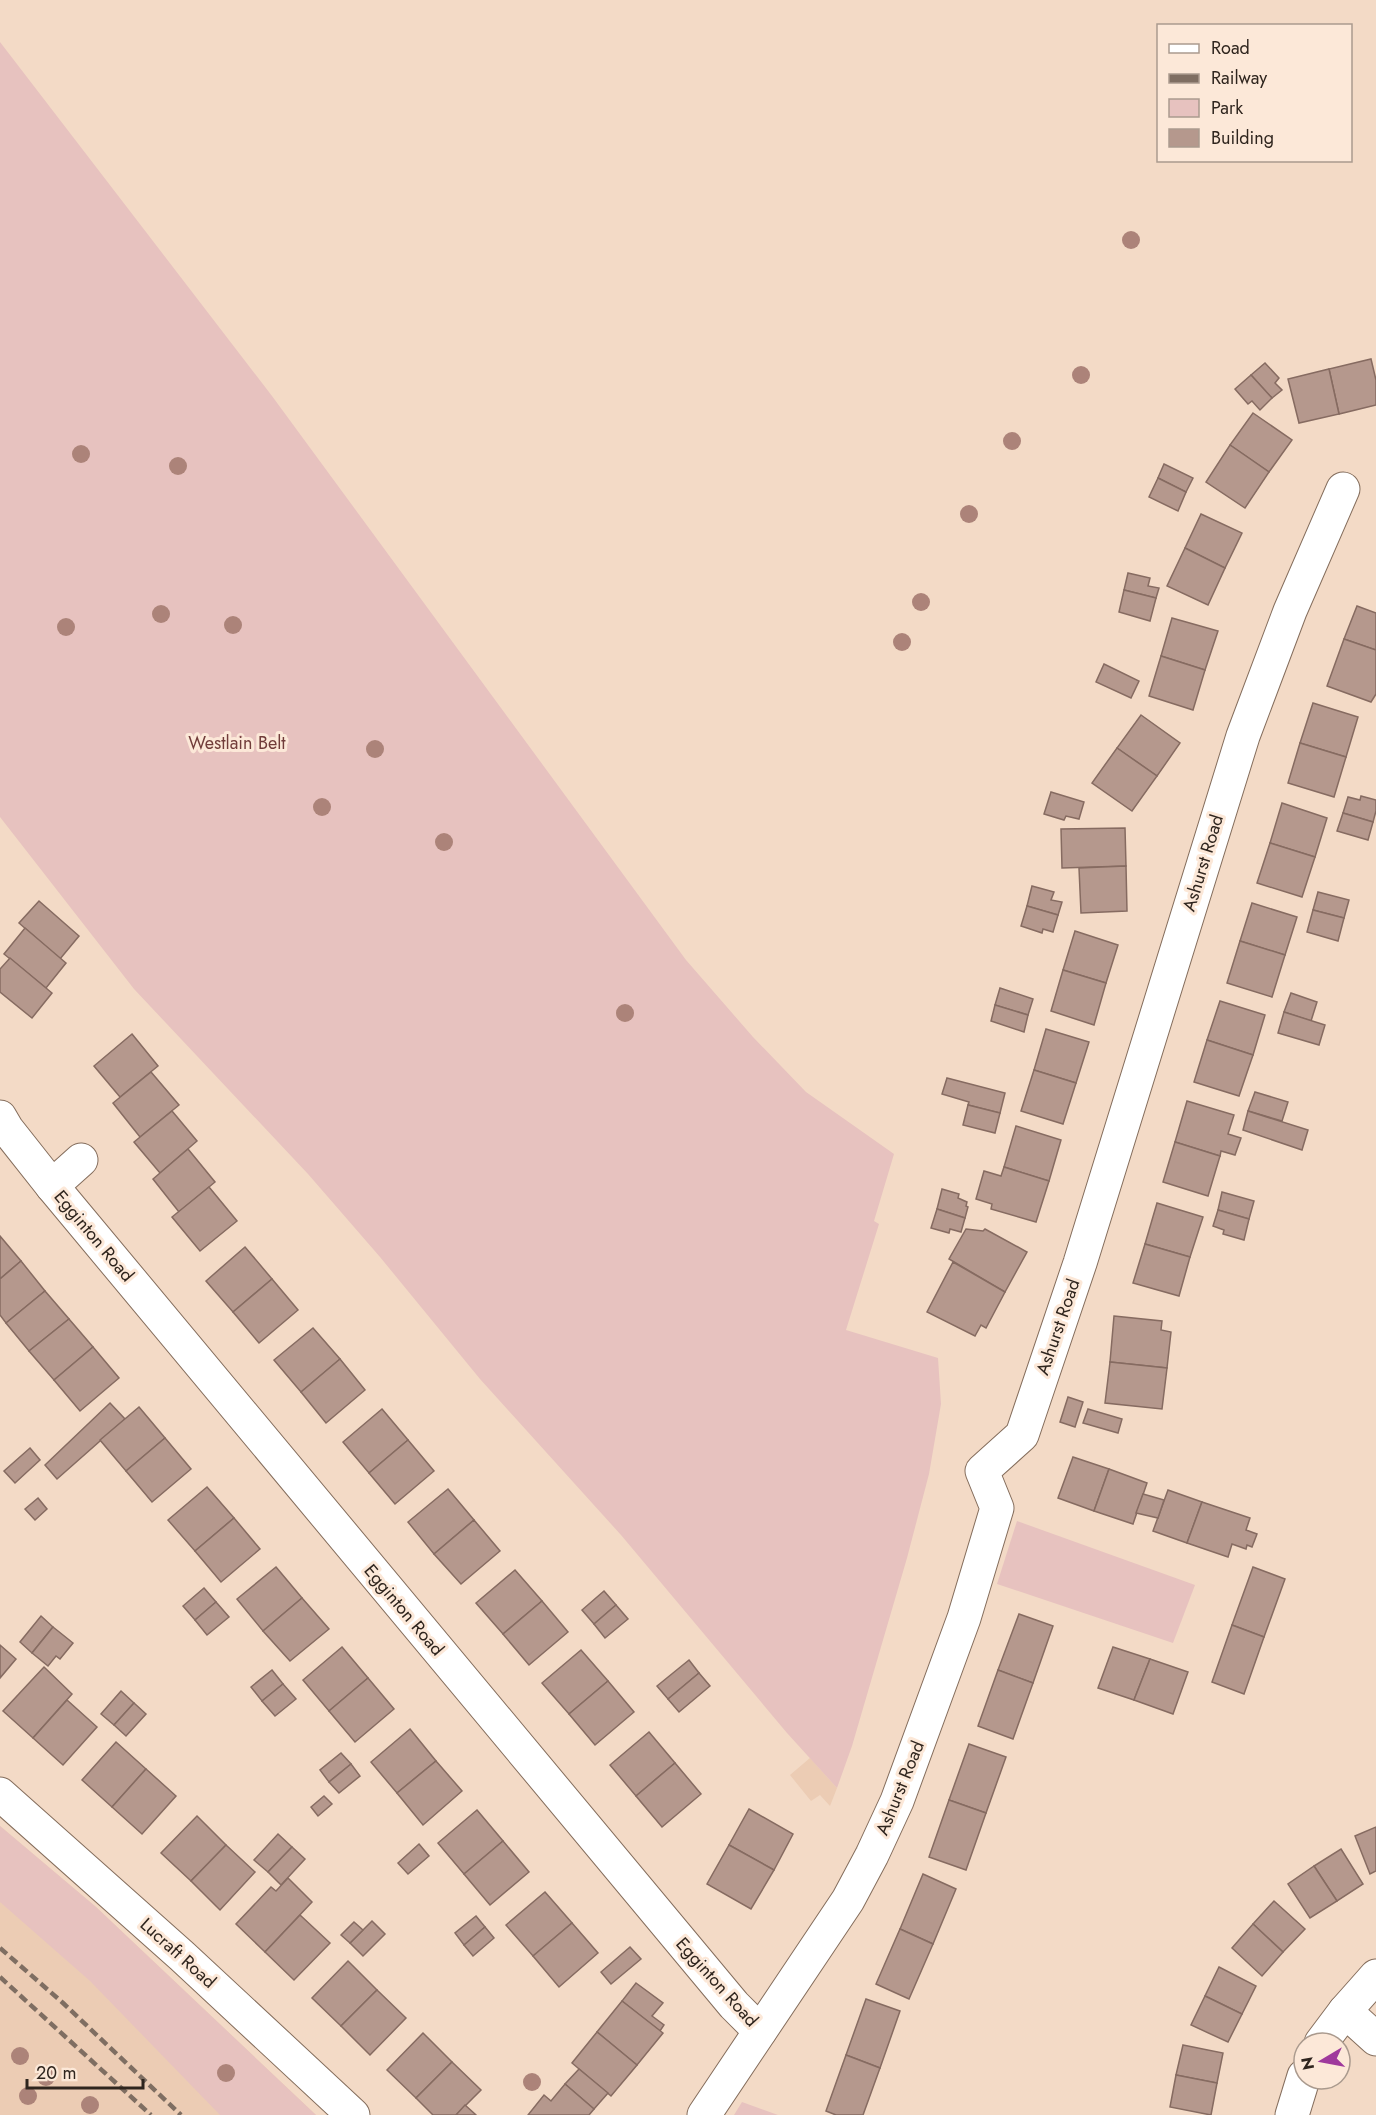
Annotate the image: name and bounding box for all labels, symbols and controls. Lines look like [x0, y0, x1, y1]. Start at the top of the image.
legend [1157, 24, 1352, 162]
text: Road [1211, 35, 1250, 61]
text: Railway [1211, 65, 1267, 91]
text: Park [1211, 95, 1243, 121]
text: Building [1211, 125, 1274, 151]
park label: Westlain Belt [188, 730, 286, 756]
street label: Ashurst Road [1176, 811, 1230, 915]
street label: Egginton Road [48, 1185, 140, 1287]
street label: Ashurst Road [1029, 1275, 1087, 1379]
street label: Egginton Road [358, 1559, 450, 1661]
street label: Ashurst Road [869, 1737, 931, 1839]
street label: Lucraft Road [134, 1912, 222, 1994]
street label: Egginton Road [670, 1932, 764, 2032]
north arrow [1292, 2031, 1352, 2091]
scale bar [27, 2052, 142, 2090]
text: N [1295, 2055, 1320, 2072]
text: 20 m [36, 2060, 76, 2086]

